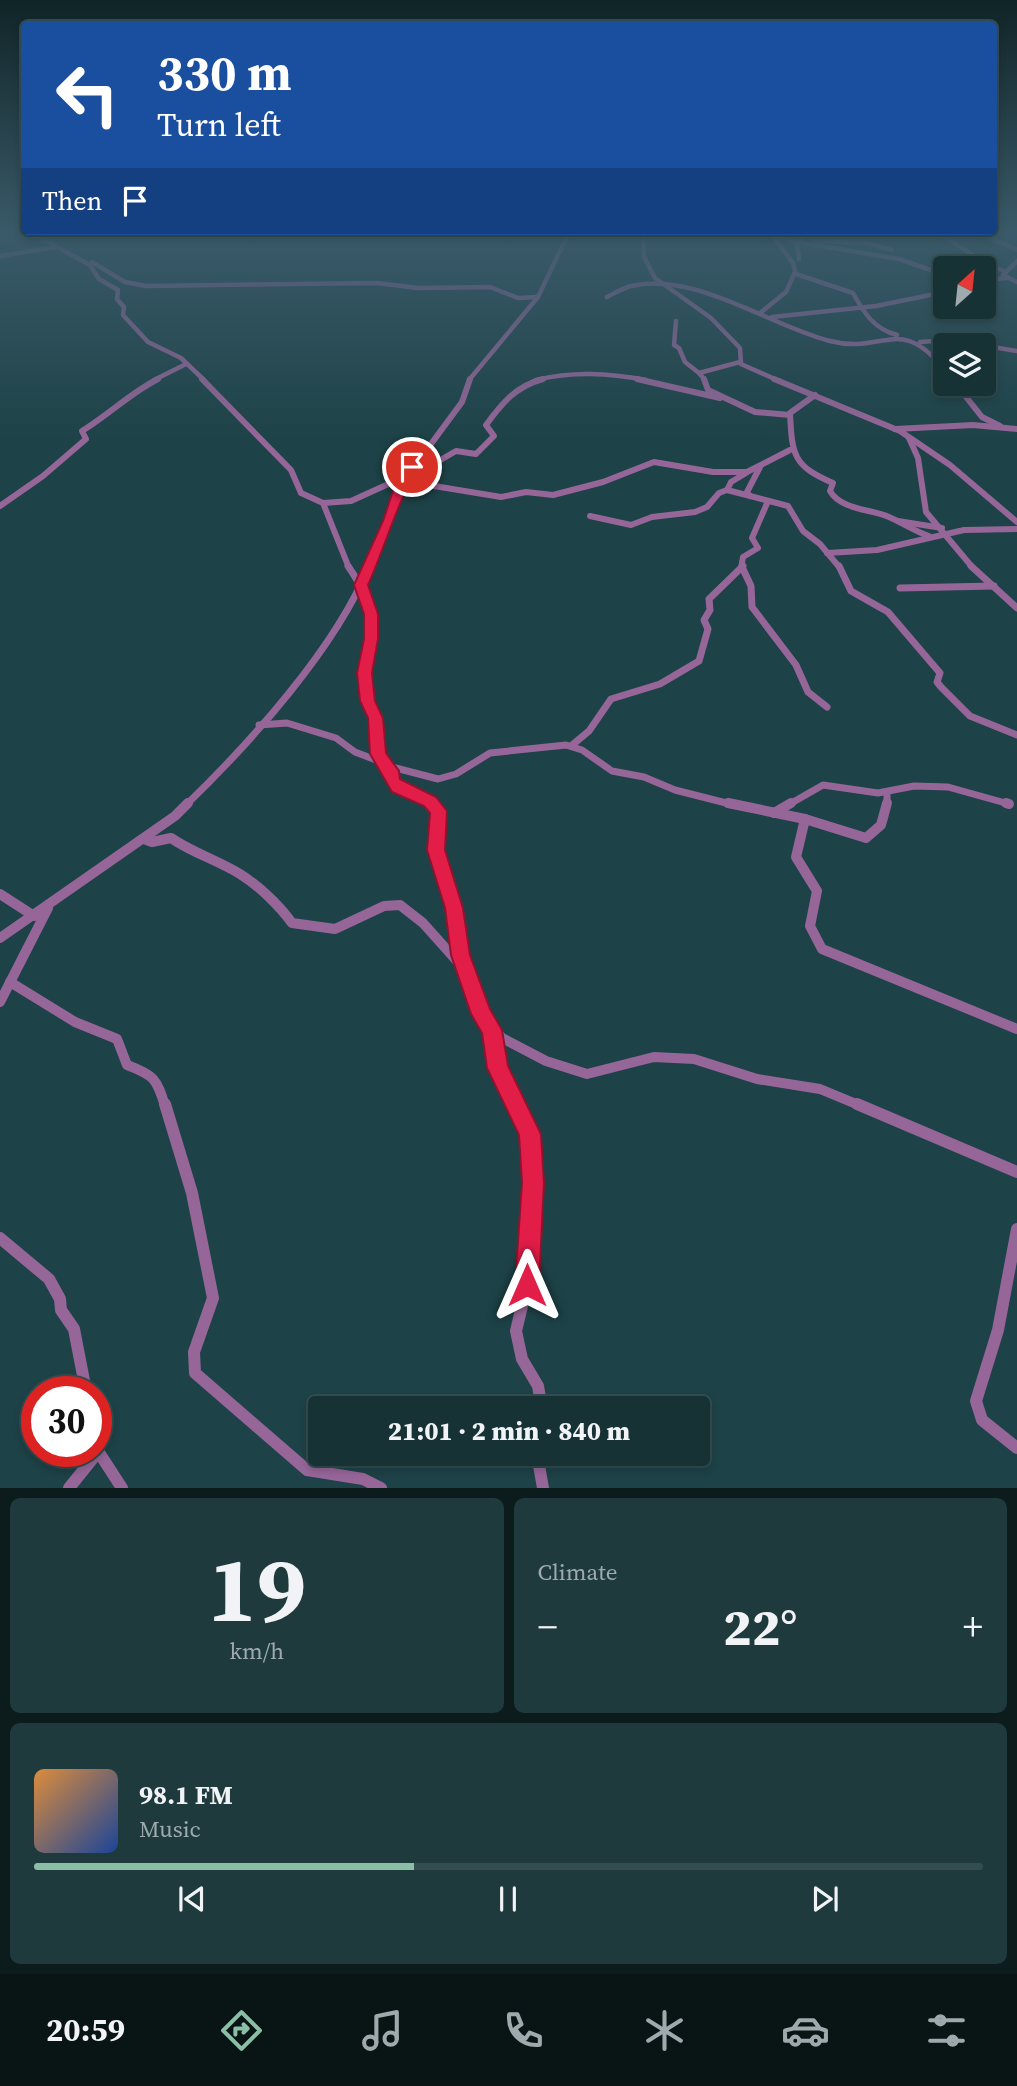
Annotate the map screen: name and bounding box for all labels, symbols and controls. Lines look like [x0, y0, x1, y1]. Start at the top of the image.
text: 330 m [157, 39, 292, 106]
icon: left [42, 49, 133, 140]
text: Turn left [157, 103, 281, 147]
icon: arrive [116, 182, 154, 220]
text: Then [42, 183, 102, 219]
north arrow [933, 256, 996, 318]
map controls [933, 256, 996, 396]
button: layers [933, 333, 996, 396]
pin [382, 437, 442, 497]
icon: arrive [393, 448, 431, 486]
position arrow [490, 1248, 564, 1322]
speed limit sign: 30 [21, 1376, 112, 1467]
text: 21:01 · 2 min · 840 m [388, 1413, 630, 1449]
text: 19 [207, 1527, 306, 1651]
text: Climate [538, 1556, 617, 1588]
text: 22° [723, 1591, 797, 1662]
text: − [538, 1601, 558, 1653]
text: + [963, 1601, 983, 1653]
text: km/h [229, 1635, 284, 1667]
text: 98.1 FM [139, 1777, 233, 1813]
text: Music [139, 1813, 201, 1845]
icon: previous [173, 1880, 211, 1918]
icon: pause [489, 1880, 527, 1918]
icon: next [806, 1880, 844, 1918]
icon: directions [217, 2006, 266, 2055]
icon: music [358, 2006, 407, 2055]
icon: phone [499, 2006, 548, 2055]
icon: climate [640, 2006, 689, 2055]
icon: car [781, 2006, 830, 2055]
icon: filters [922, 2006, 971, 2055]
text: 20:59 [46, 2008, 125, 2052]

